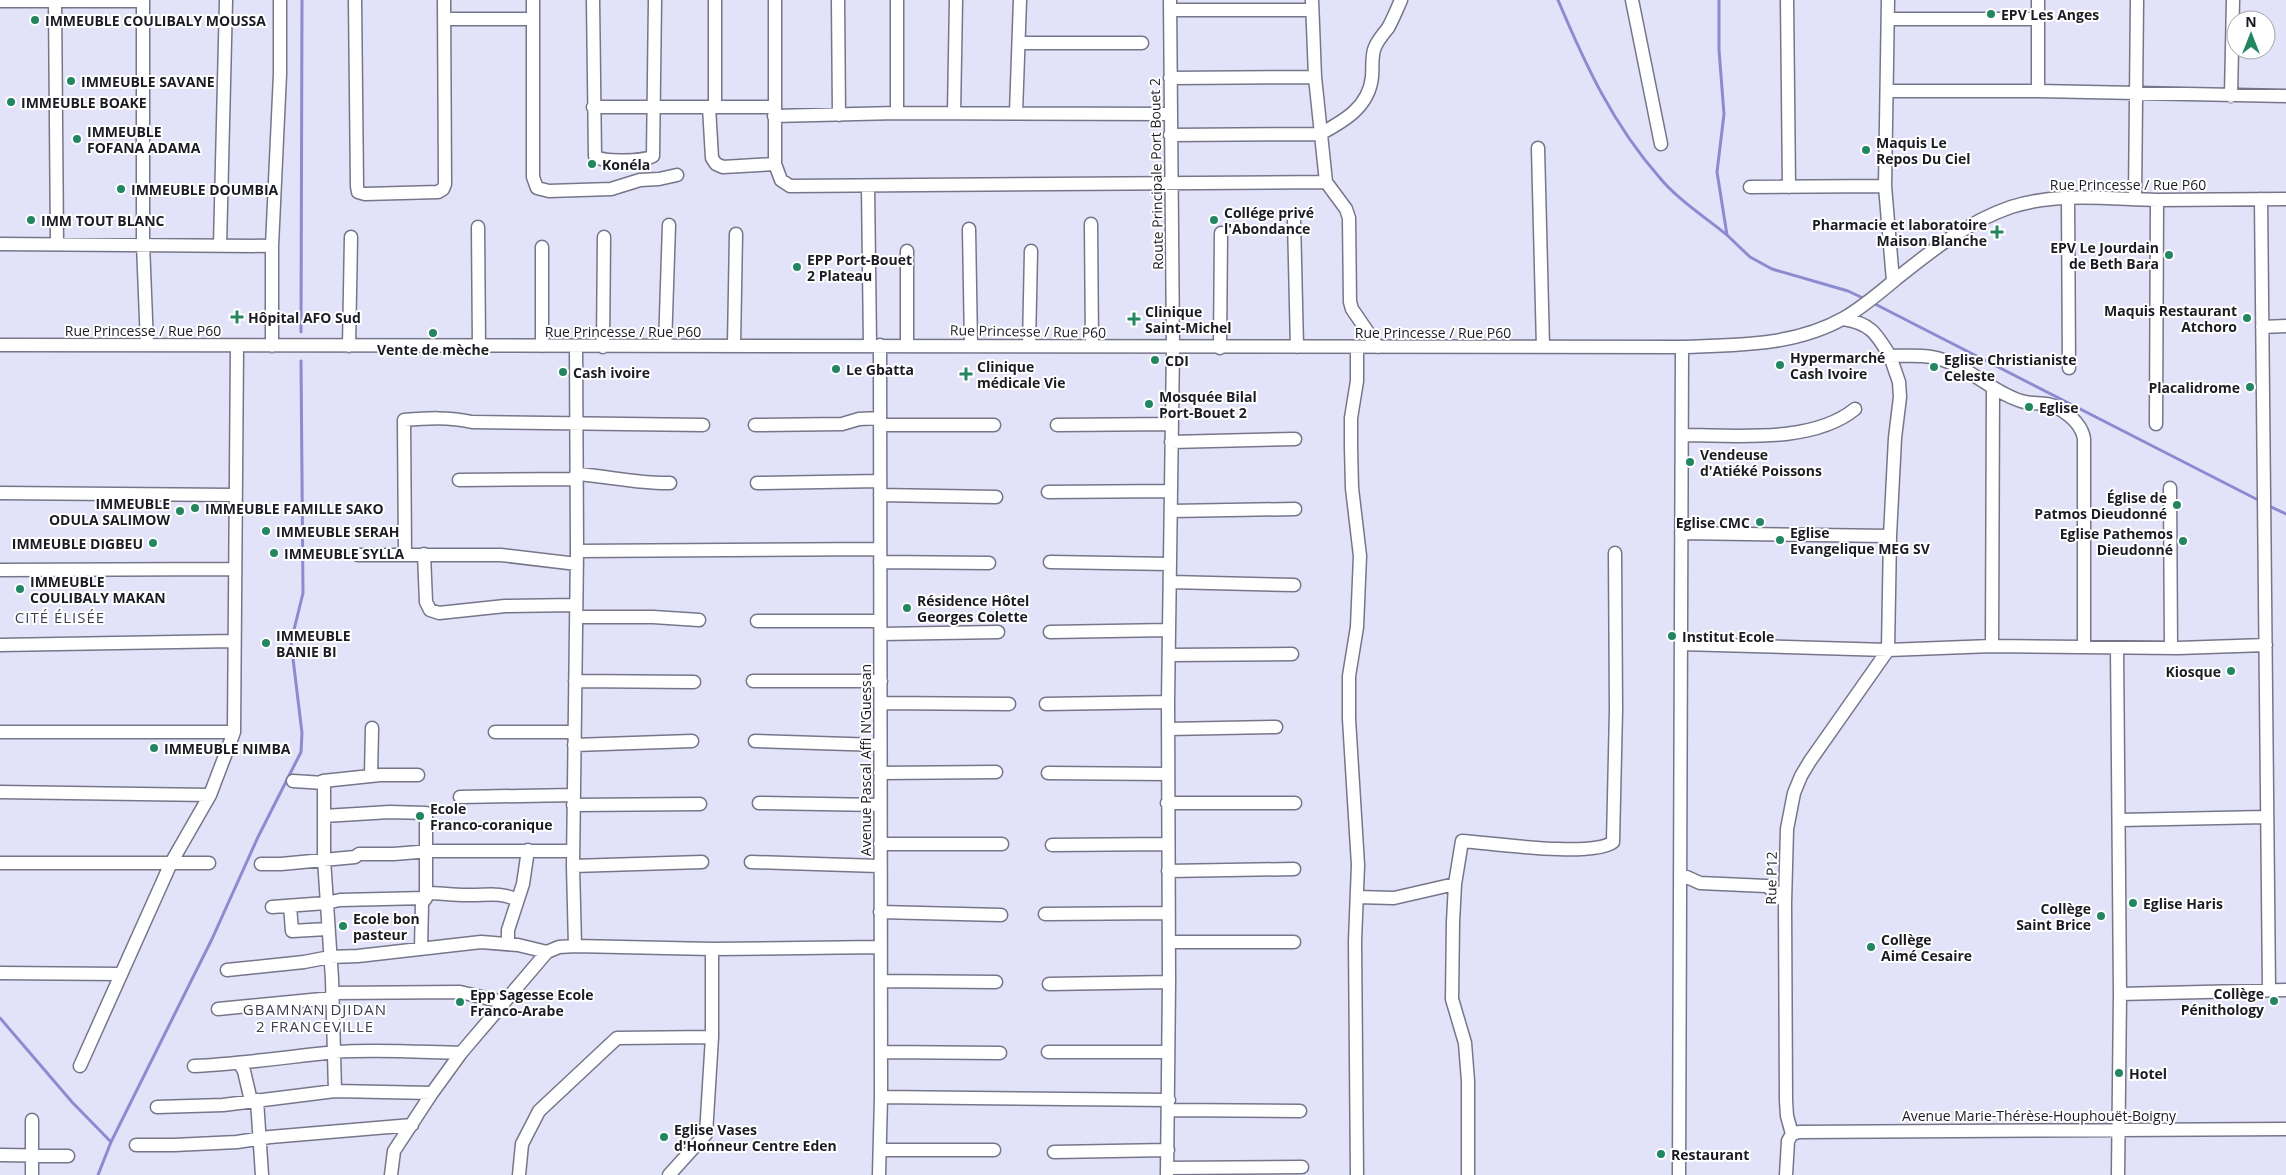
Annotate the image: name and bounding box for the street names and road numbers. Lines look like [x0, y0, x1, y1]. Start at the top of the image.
street label: Route Principale Port Bouet 2 [1145, 78, 1167, 270]
street label: Rue Princesse / Rue P60 [2050, 175, 2206, 194]
street label: Rue Princesse / Rue P60 [950, 320, 1106, 342]
street label: Rue Princesse / Rue P60 [65, 321, 221, 340]
street label: Rue Princesse / Rue P60 [545, 322, 701, 341]
street label: Rue Princesse / Rue P60 [1355, 323, 1511, 342]
street label: Avenue Pascal Affi N'Guessan [856, 664, 875, 856]
street label: Rue P12 [1761, 851, 1781, 905]
street label: Avenue Marie-Thérèse-Houphouët-Boigny [1902, 1106, 2177, 1125]

